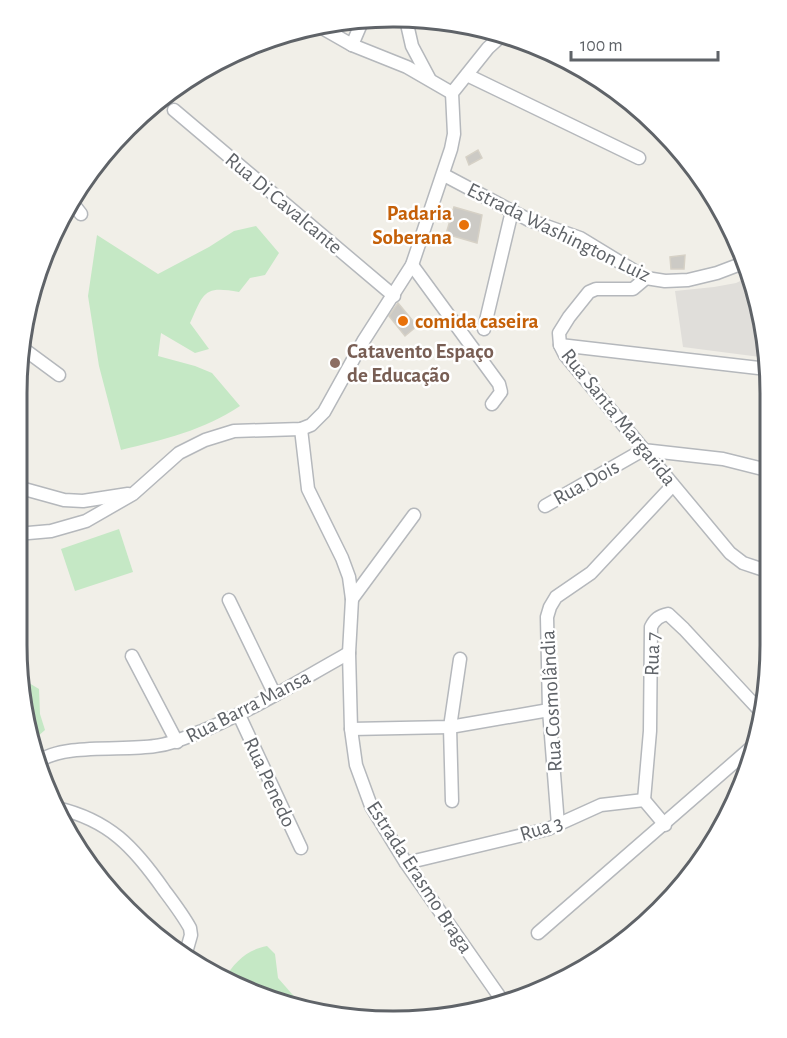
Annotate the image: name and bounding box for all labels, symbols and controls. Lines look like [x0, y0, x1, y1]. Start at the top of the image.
scale bar [571, 24, 718, 62]
text: 100 m [580, 37, 623, 55]
street label: Rua Di Cavalcante [221, 149, 346, 258]
street label: Estrada Washington Luiz [464, 179, 654, 286]
place label: Padaria Soberana [372, 203, 452, 248]
marker: Padaria Soberana [457, 218, 471, 232]
place label: comida caseira [415, 311, 539, 332]
marker: comida caseira [396, 314, 410, 328]
place label: Catavento Espaço de Educação [347, 341, 494, 386]
street label: Rua Santa Margarida [557, 345, 680, 490]
marker: Catavento Espaço de Educação [328, 356, 342, 370]
street label: Rua Dois [550, 456, 623, 509]
street label: Rua Cosmolândia [537, 629, 566, 772]
street label: Rua 7 [641, 631, 664, 676]
street label: Rua Barra Mansa [183, 666, 314, 747]
street label: Rua Penedo [240, 734, 299, 830]
street label: Estrada Erasmo Braga [363, 798, 477, 957]
street label: Rua 3 [517, 812, 565, 845]

